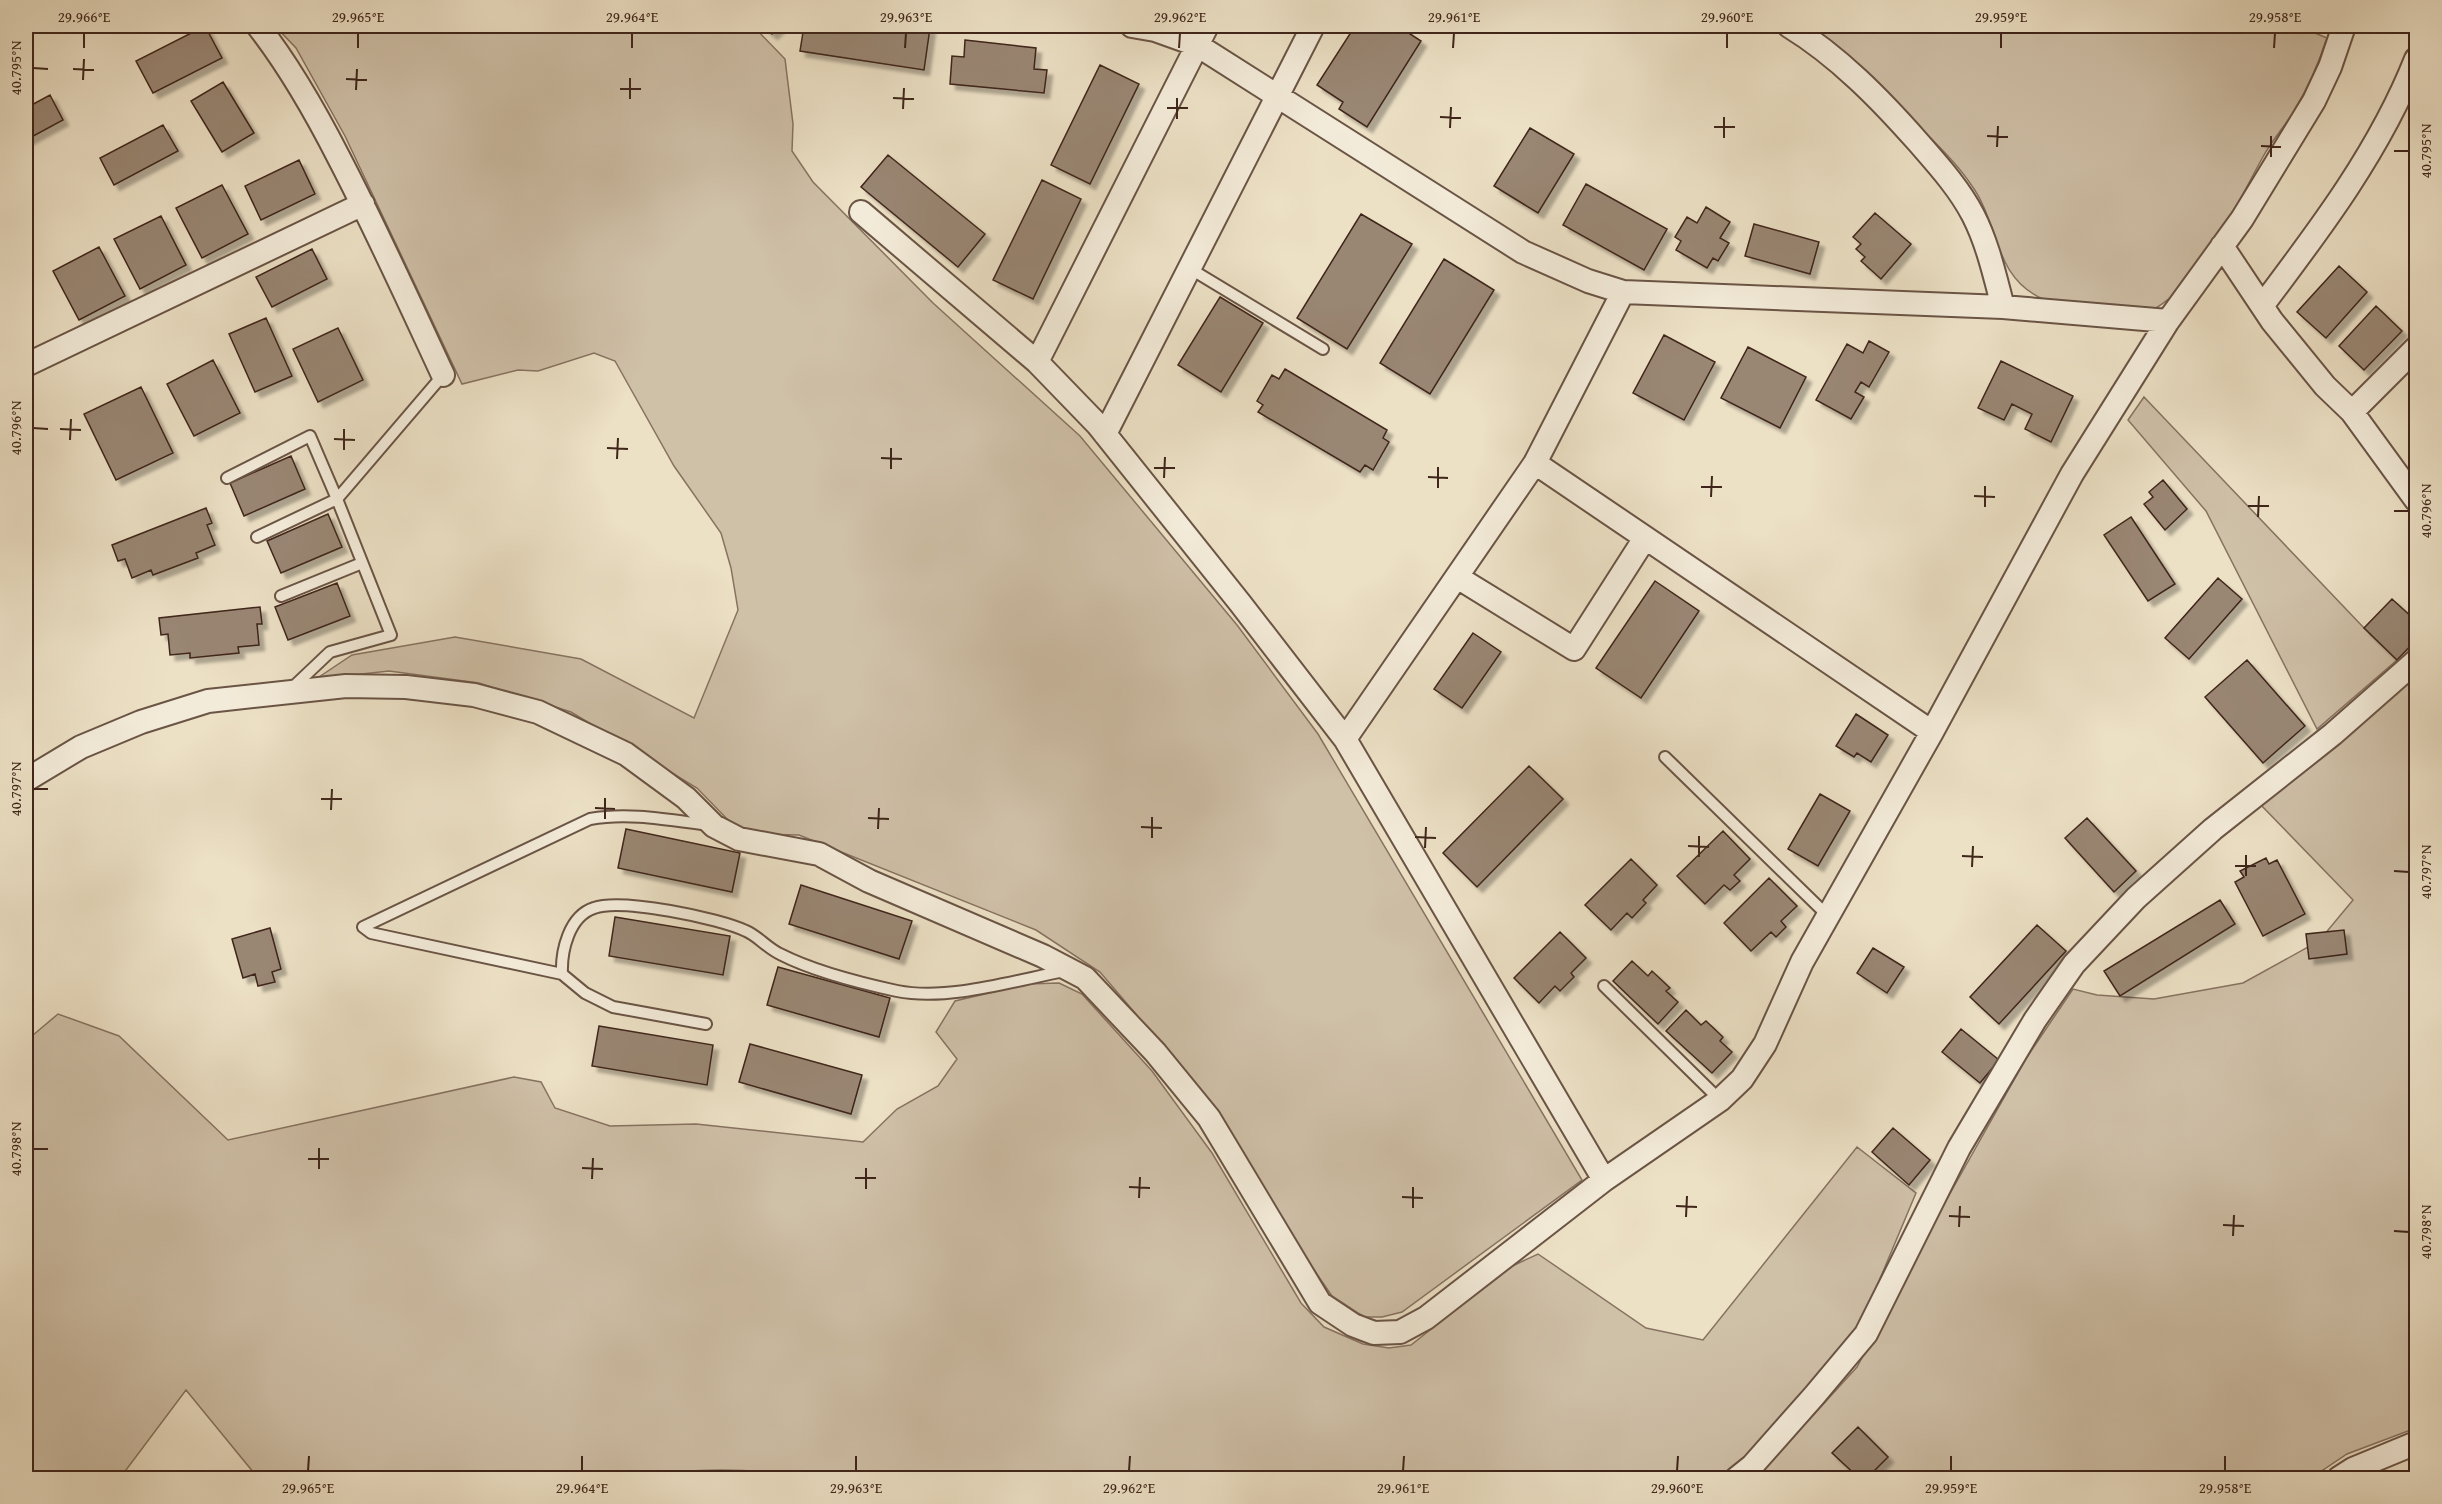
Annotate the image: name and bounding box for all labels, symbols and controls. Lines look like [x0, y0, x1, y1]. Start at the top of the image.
text: 29.966°E [58, 6, 111, 27]
text: 29.965°E [332, 6, 385, 27]
text: 29.964°E [606, 6, 659, 27]
text: 29.963°E [880, 6, 933, 27]
text: 29.962°E [1154, 6, 1207, 27]
text: 29.961°E [1428, 6, 1481, 27]
text: 29.960°E [1701, 6, 1754, 27]
text: 29.959°E [1975, 6, 2028, 27]
text: 29.958°E [2249, 6, 2302, 27]
text: 40.795°N [5, 40, 26, 95]
text: 40.795°N [2415, 123, 2436, 178]
text: 40.796°N [5, 400, 26, 455]
text: 40.796°N [2415, 483, 2436, 538]
text: 40.797°N [5, 761, 26, 816]
text: 40.797°N [2415, 844, 2436, 899]
text: 40.798°N [5, 1121, 26, 1176]
text: 40.798°N [2415, 1204, 2436, 1259]
text: 29.965°E [282, 1477, 335, 1498]
text: 29.964°E [556, 1477, 609, 1498]
text: 29.963°E [830, 1477, 883, 1498]
text: 29.962°E [1103, 1477, 1156, 1498]
text: 29.961°E [1377, 1477, 1430, 1498]
text: 29.960°E [1651, 1477, 1704, 1498]
text: 29.959°E [1925, 1477, 1978, 1498]
text: 29.958°E [2199, 1477, 2252, 1498]

